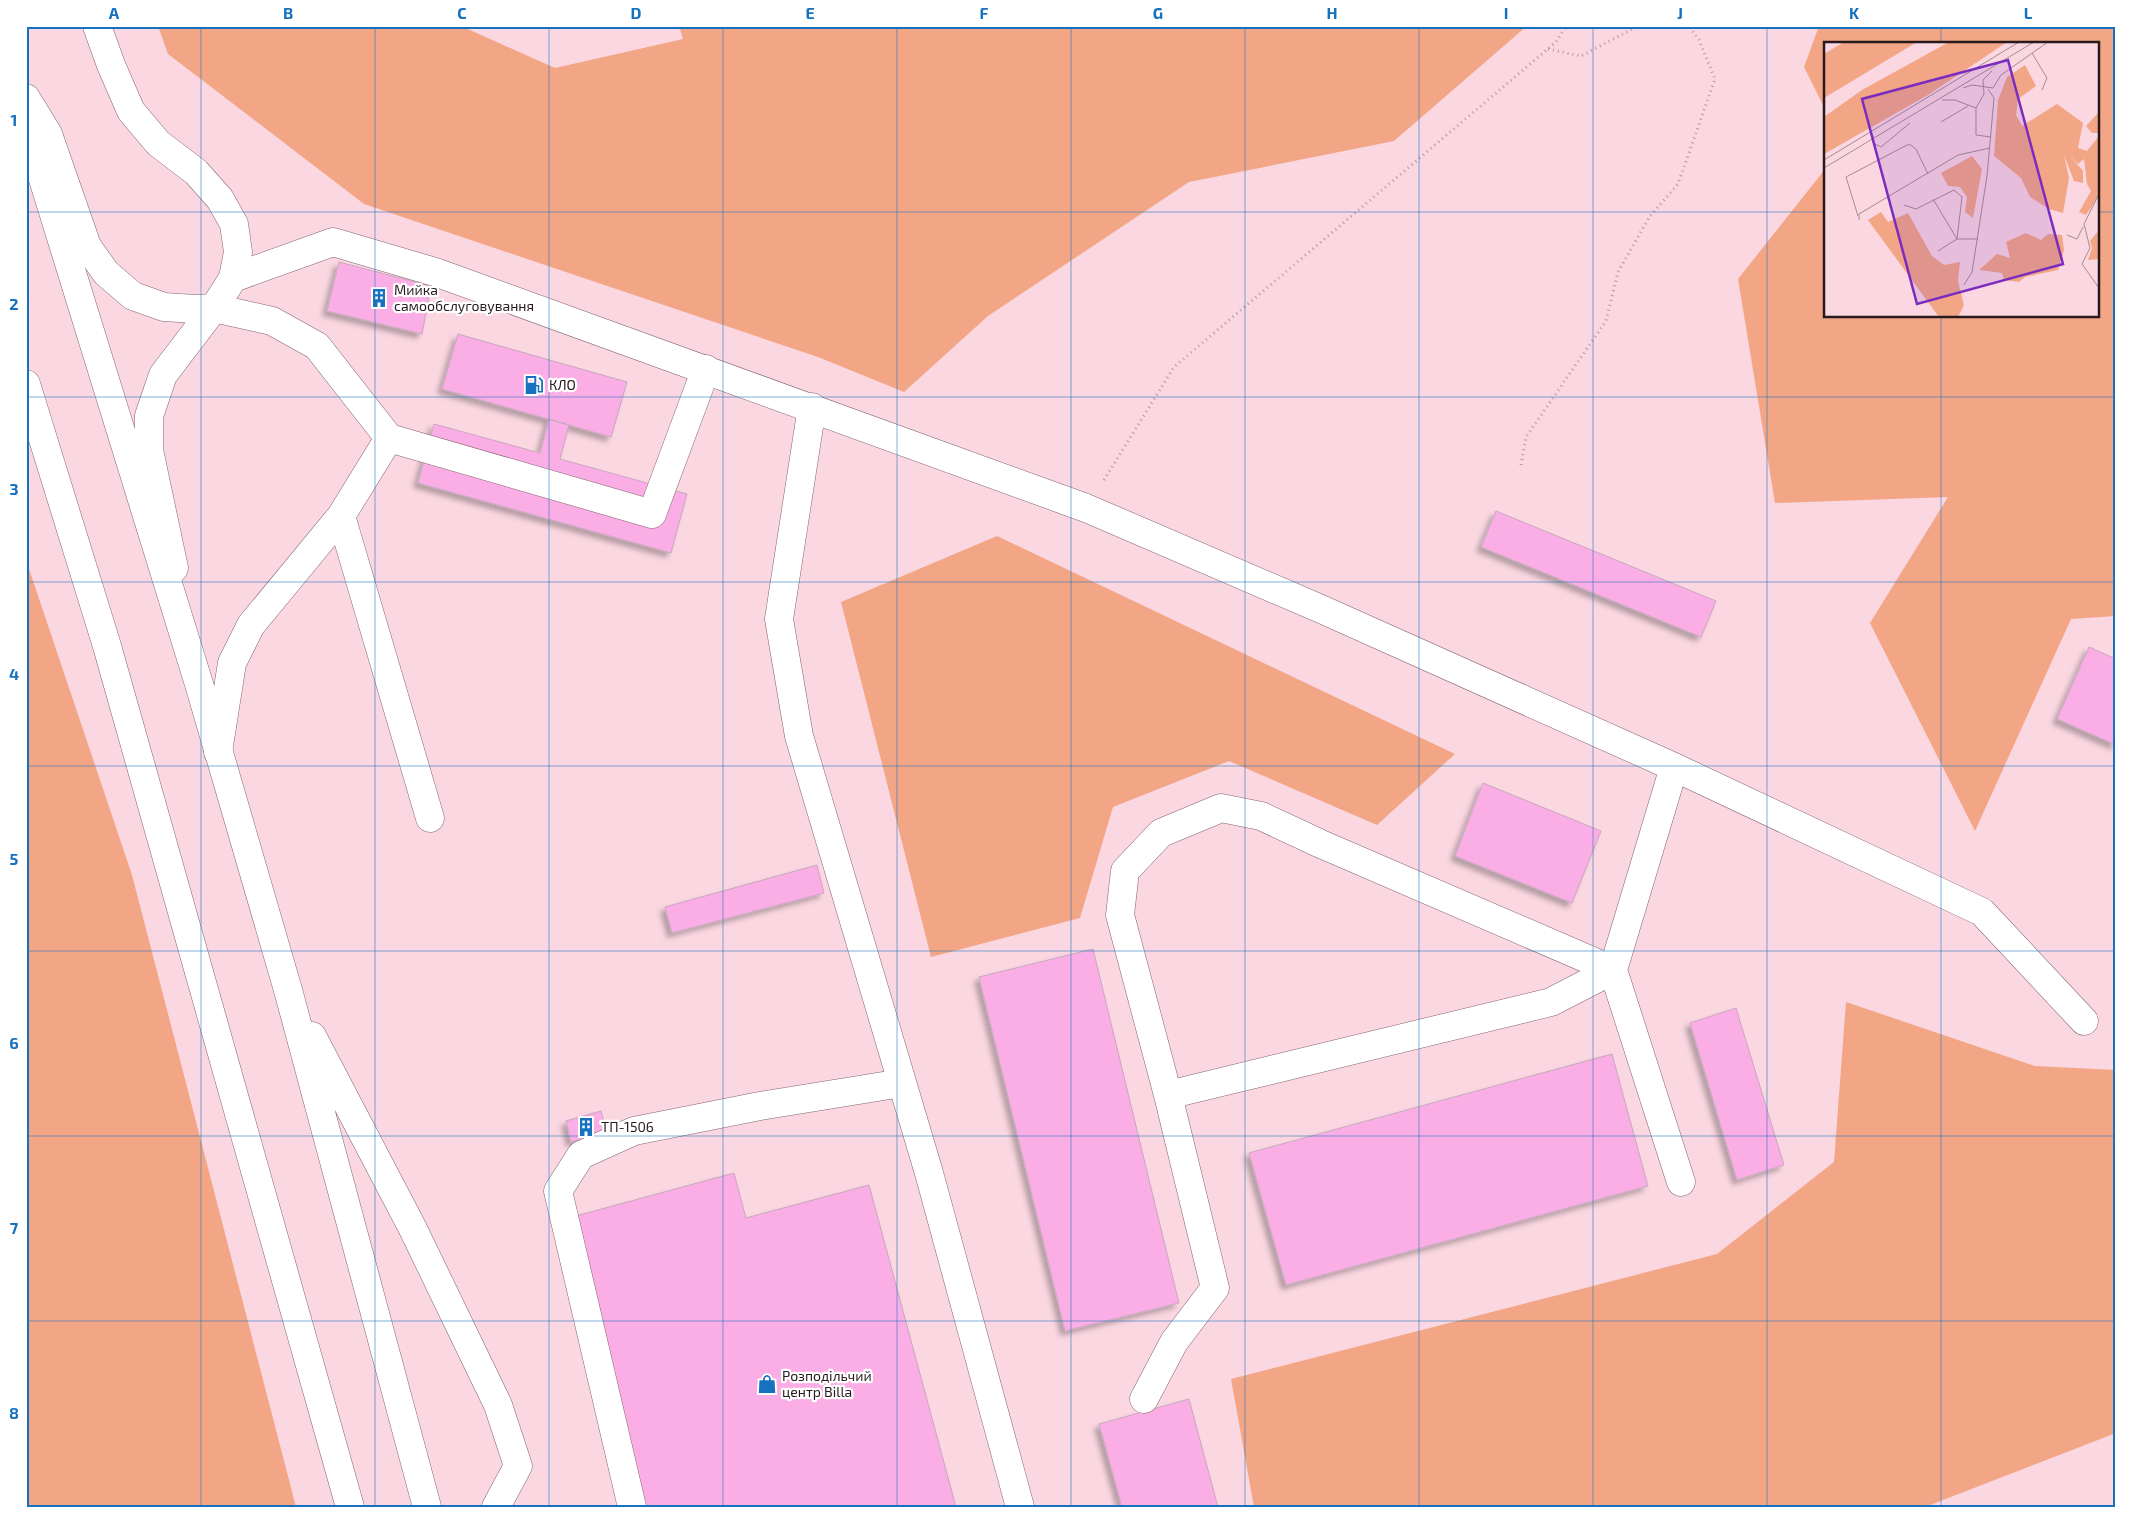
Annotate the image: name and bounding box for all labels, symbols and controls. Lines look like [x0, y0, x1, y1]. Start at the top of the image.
text: A [109, 3, 120, 22]
text: B [283, 3, 293, 22]
text: C [457, 3, 467, 22]
text: D [631, 3, 642, 22]
text: E [805, 3, 815, 22]
text: F [980, 3, 989, 22]
text: G [1153, 3, 1163, 22]
text: H [1326, 3, 1338, 22]
text: I [1504, 3, 1508, 22]
text: J [1677, 3, 1683, 22]
text: K [1849, 3, 1860, 22]
text: L [2024, 3, 2033, 22]
inset map [1824, 42, 2100, 318]
text: 1 [11, 110, 17, 129]
place label: Мийка самообслуговування [394, 281, 534, 314]
building icon: Мийка самообслуговування [368, 287, 390, 309]
text: 2 [9, 294, 19, 313]
fuel station icon: КЛО [523, 374, 545, 396]
place label: КЛО [549, 376, 576, 393]
text: 3 [9, 479, 19, 498]
text: 4 [9, 664, 19, 683]
text: 5 [10, 849, 19, 868]
text: 6 [9, 1033, 19, 1052]
building icon: ТП-1506 [575, 1116, 597, 1138]
place label: ТП-1506 [601, 1118, 654, 1135]
text: 7 [10, 1218, 19, 1237]
place label: Розподільчий центр Billa [782, 1367, 872, 1400]
shop icon: Розподільчий центр Billa [756, 1373, 778, 1395]
text: 8 [9, 1403, 19, 1422]

